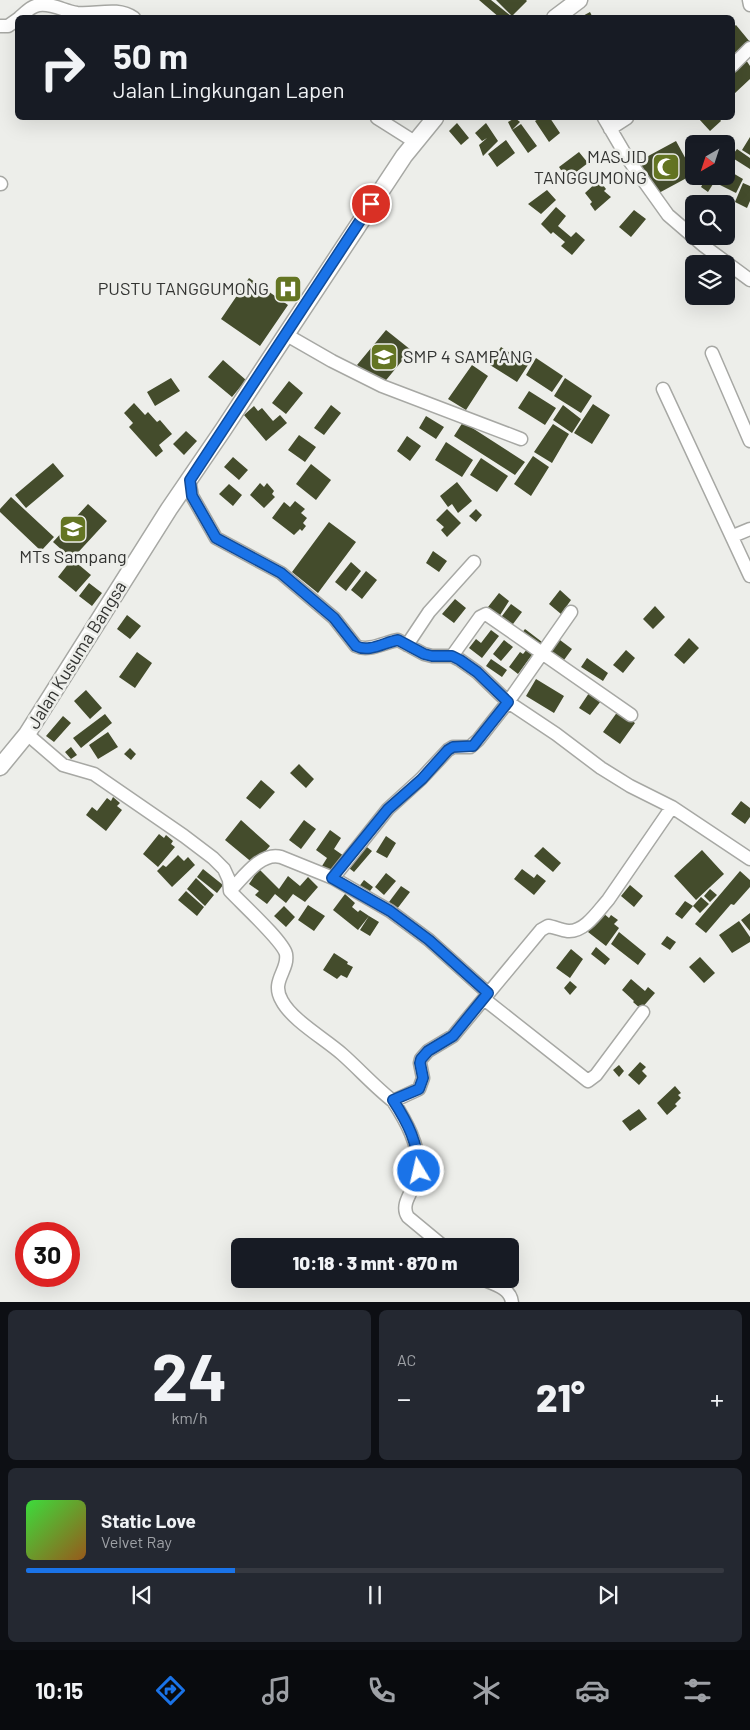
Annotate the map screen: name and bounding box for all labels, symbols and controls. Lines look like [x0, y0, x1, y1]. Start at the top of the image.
text: 50 m [113, 34, 188, 76]
icon: right [30, 35, 95, 100]
text: Jalan Lingkungan Lapen [113, 76, 345, 102]
north arrow [685, 135, 735, 185]
map controls [685, 135, 735, 305]
place label: MASJID TANGGUMONG [534, 145, 647, 188]
mosque icon: MASJID TANGGUMONG [651, 152, 681, 182]
pin [350, 183, 392, 225]
icon: arrive [357, 190, 385, 218]
button: search [685, 195, 735, 245]
button: layers [685, 255, 735, 305]
hospital icon: PUSTU TANGGUMONG [273, 274, 303, 304]
place label: PUSTU TANGGUMONG [98, 277, 269, 299]
school or university icon: SMP 4 SAMPANG [369, 342, 399, 372]
place label: SMP 4 SAMPANG [403, 345, 533, 367]
school or university icon: MTs Sampang [58, 514, 88, 544]
place label: MTs Sampang [19, 545, 127, 567]
street label: Jalan Kusuma Bangsa [22, 576, 131, 733]
position arrow [392, 1144, 444, 1196]
speed limit sign: 30 [15, 1222, 80, 1287]
text: 10:18 · 3 mnt · 870 m [293, 1251, 457, 1274]
text: 24 [152, 1336, 227, 1414]
text: AC [397, 1350, 416, 1369]
text: 21° [536, 1374, 585, 1420]
text: − [397, 1381, 411, 1415]
text: + [710, 1381, 724, 1415]
text: km/h [171, 1408, 208, 1427]
text: Static Love [101, 1509, 196, 1532]
text: Velvet Ray [101, 1532, 172, 1551]
icon: previous [128, 1581, 156, 1609]
icon: pause [361, 1581, 389, 1609]
icon: next [594, 1581, 622, 1609]
icon: directions [153, 1673, 188, 1708]
icon: music [259, 1673, 294, 1708]
icon: phone [364, 1673, 399, 1708]
icon: climate [469, 1673, 504, 1708]
icon: car [575, 1673, 610, 1708]
icon: filters [680, 1673, 715, 1708]
text: 10:15 [35, 1677, 83, 1703]

